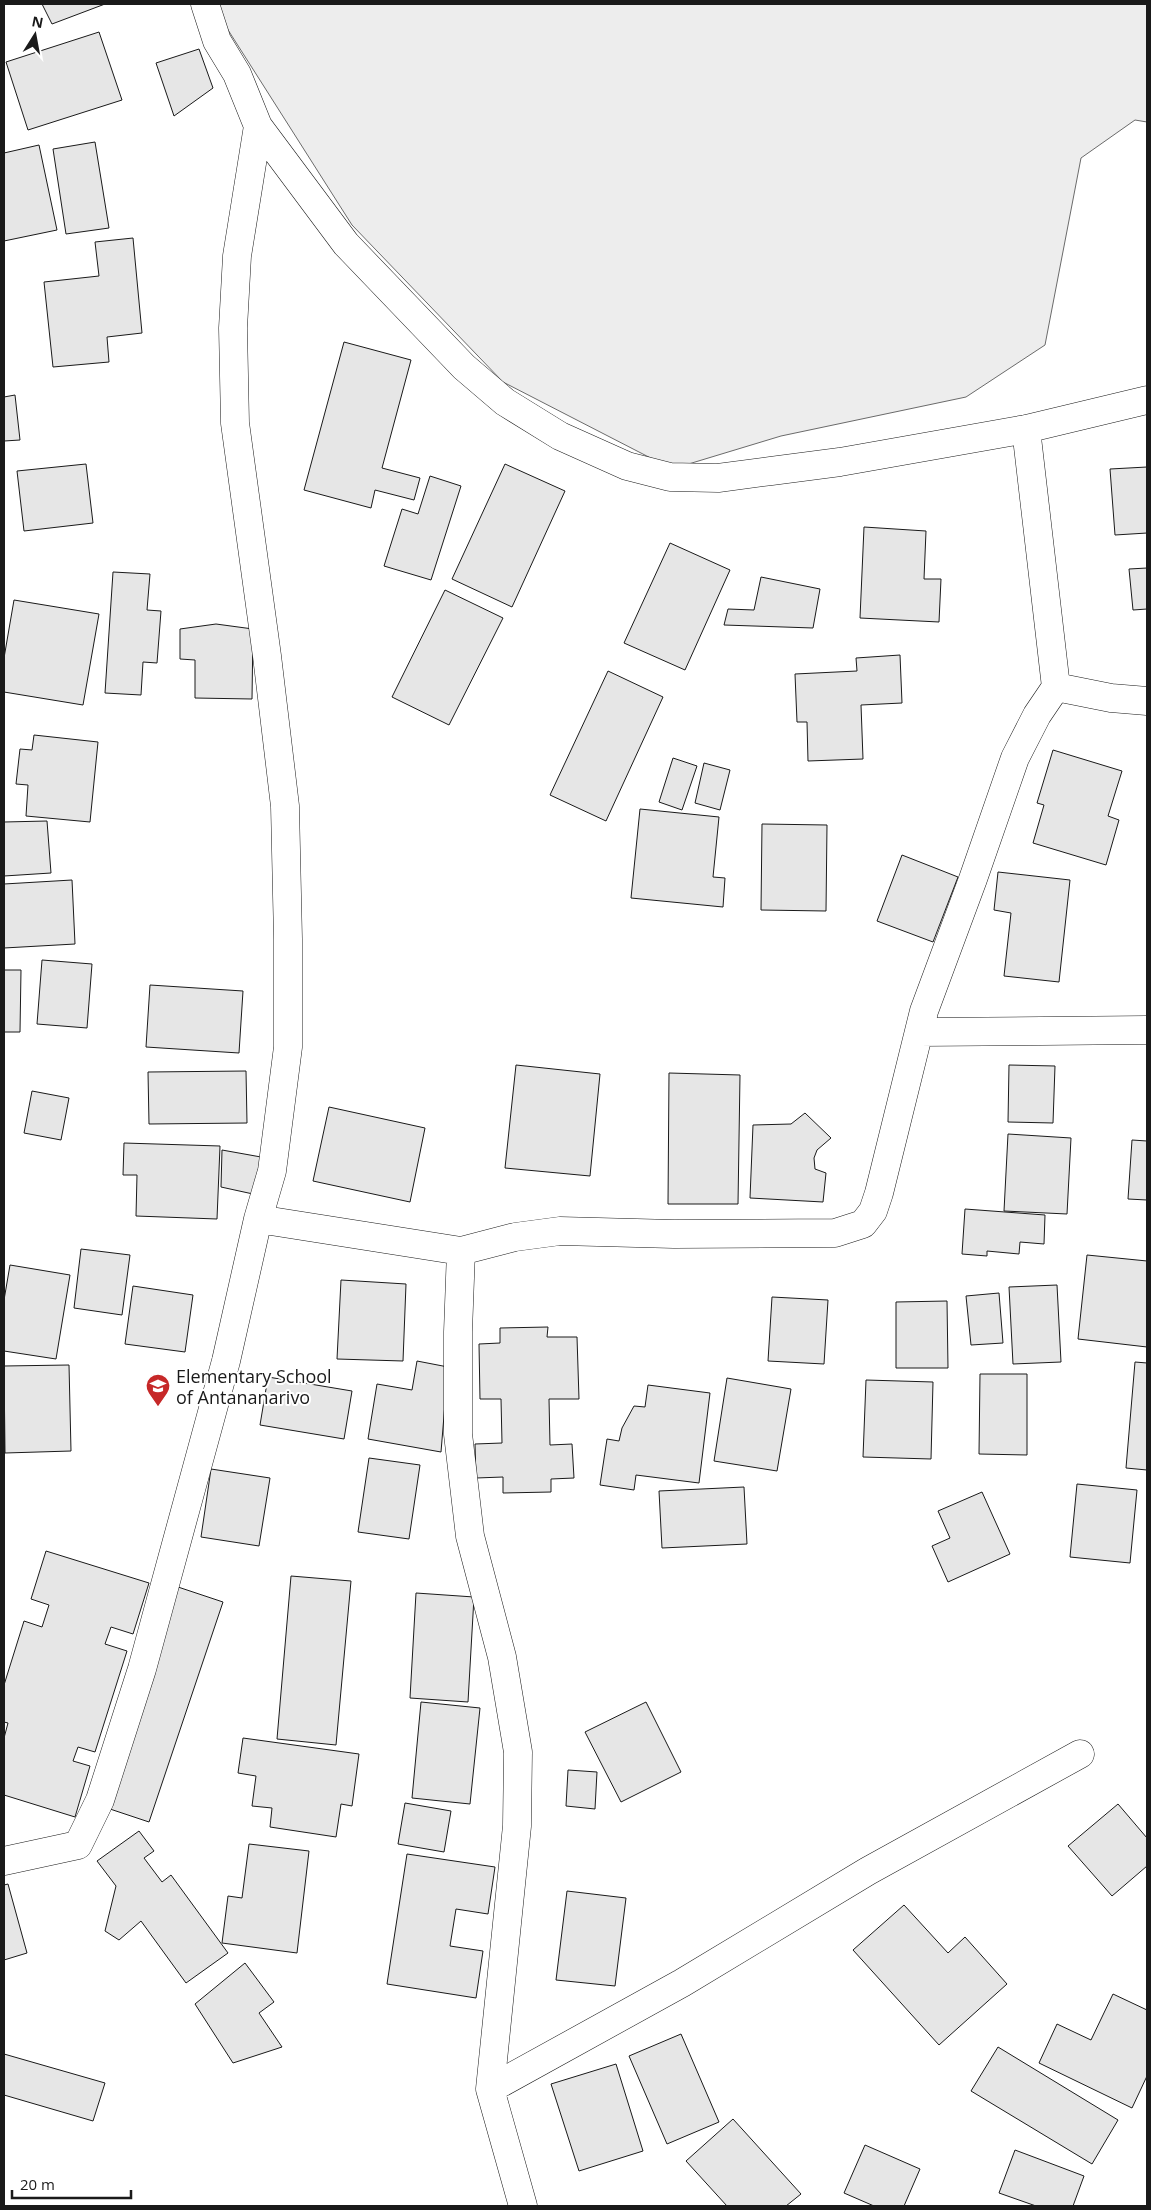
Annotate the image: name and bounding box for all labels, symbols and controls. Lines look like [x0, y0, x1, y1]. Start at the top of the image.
north arrow [10, 10, 60, 60]
text: N [30, 11, 45, 32]
place label: Elementary School of Antananarivo [176, 1364, 332, 1409]
school or university icon: Elementary School of Antananarivo [145, 1373, 171, 1407]
scale bar [12, 2168, 131, 2200]
text: 20 m [20, 2174, 55, 2194]

